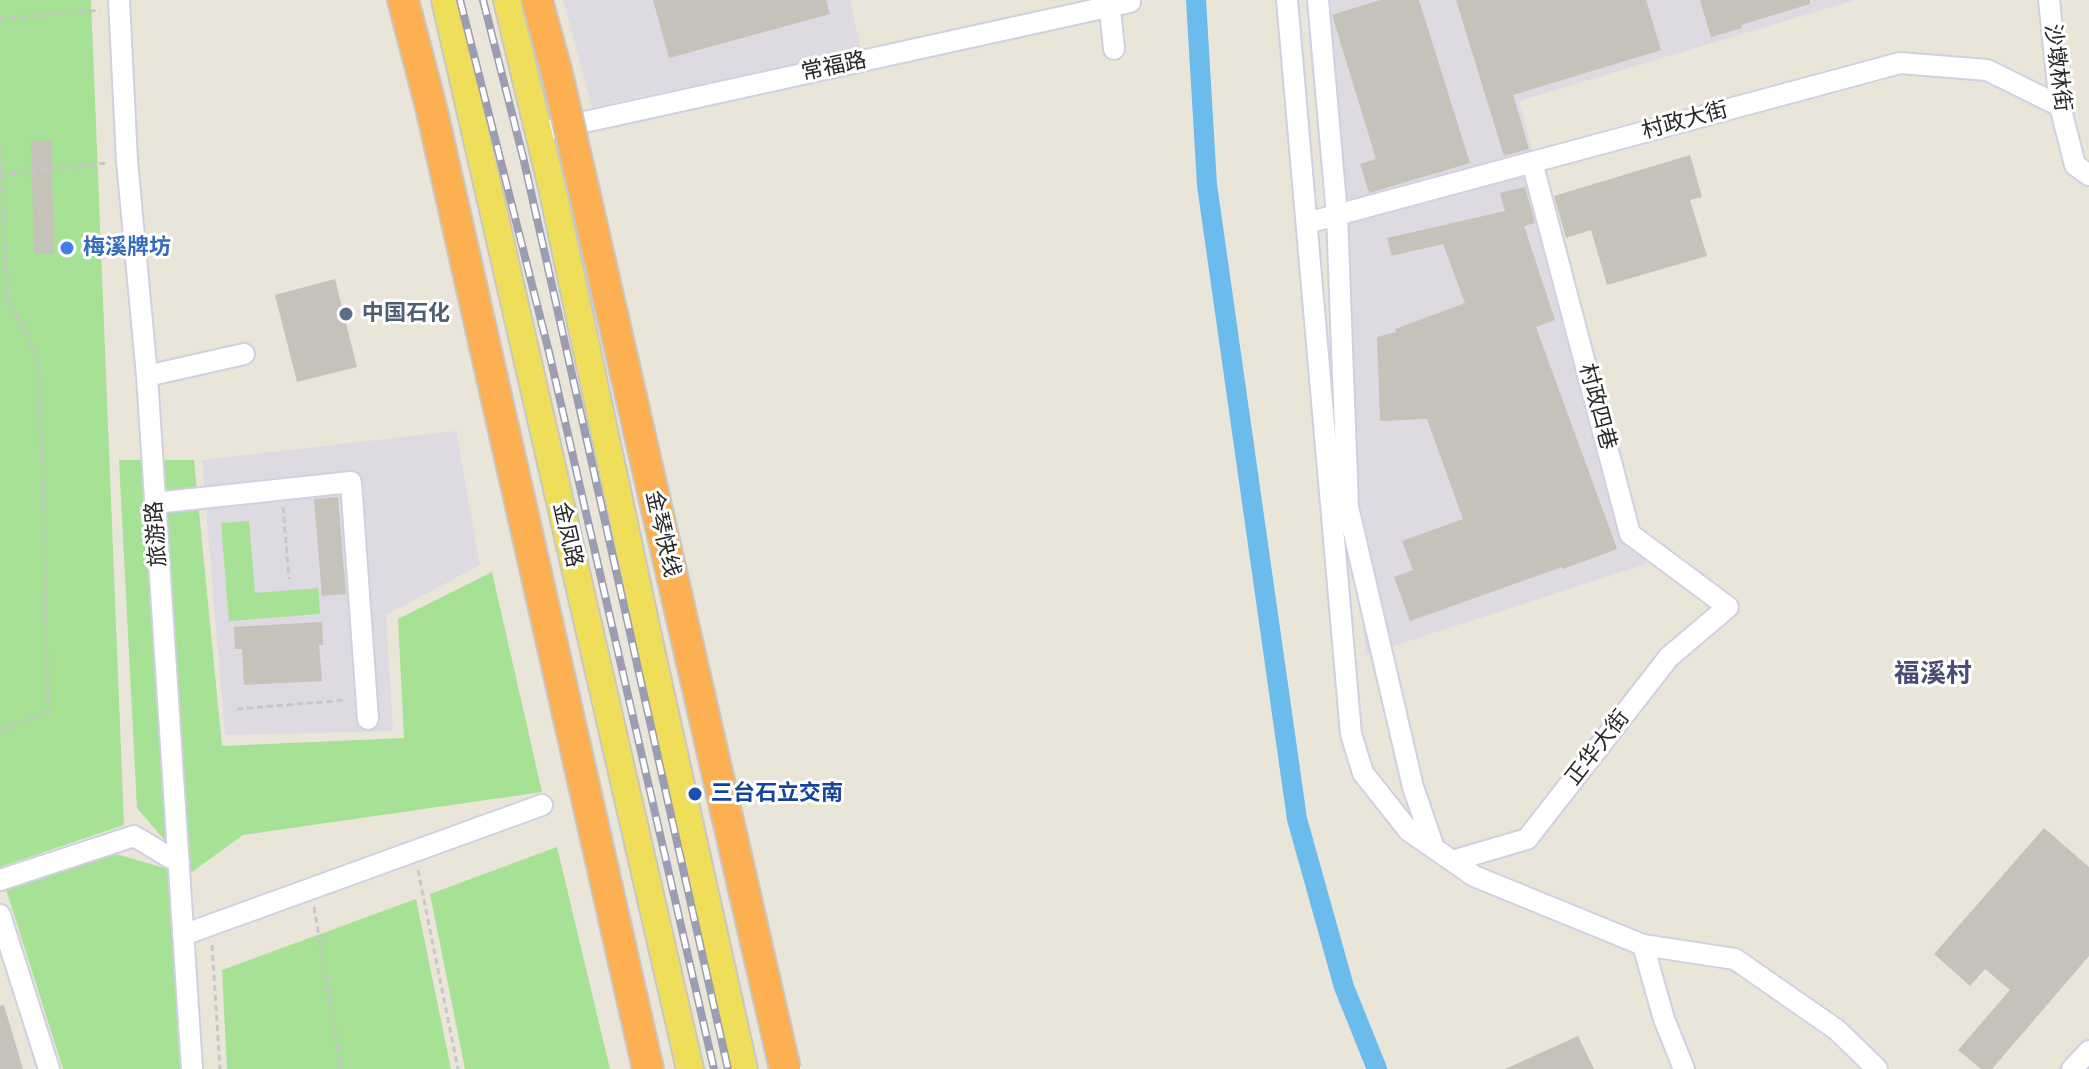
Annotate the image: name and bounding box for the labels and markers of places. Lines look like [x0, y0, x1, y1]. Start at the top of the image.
place label: 梅溪牌坊 [83, 235, 171, 261]
marker: 梅溪牌坊 [58, 239, 76, 257]
place label: 中国石化 [362, 301, 450, 327]
marker: 中国石化 [337, 305, 355, 323]
place label: 三台石立交南 [711, 781, 843, 807]
marker: 三台石立交南 [686, 785, 704, 803]

